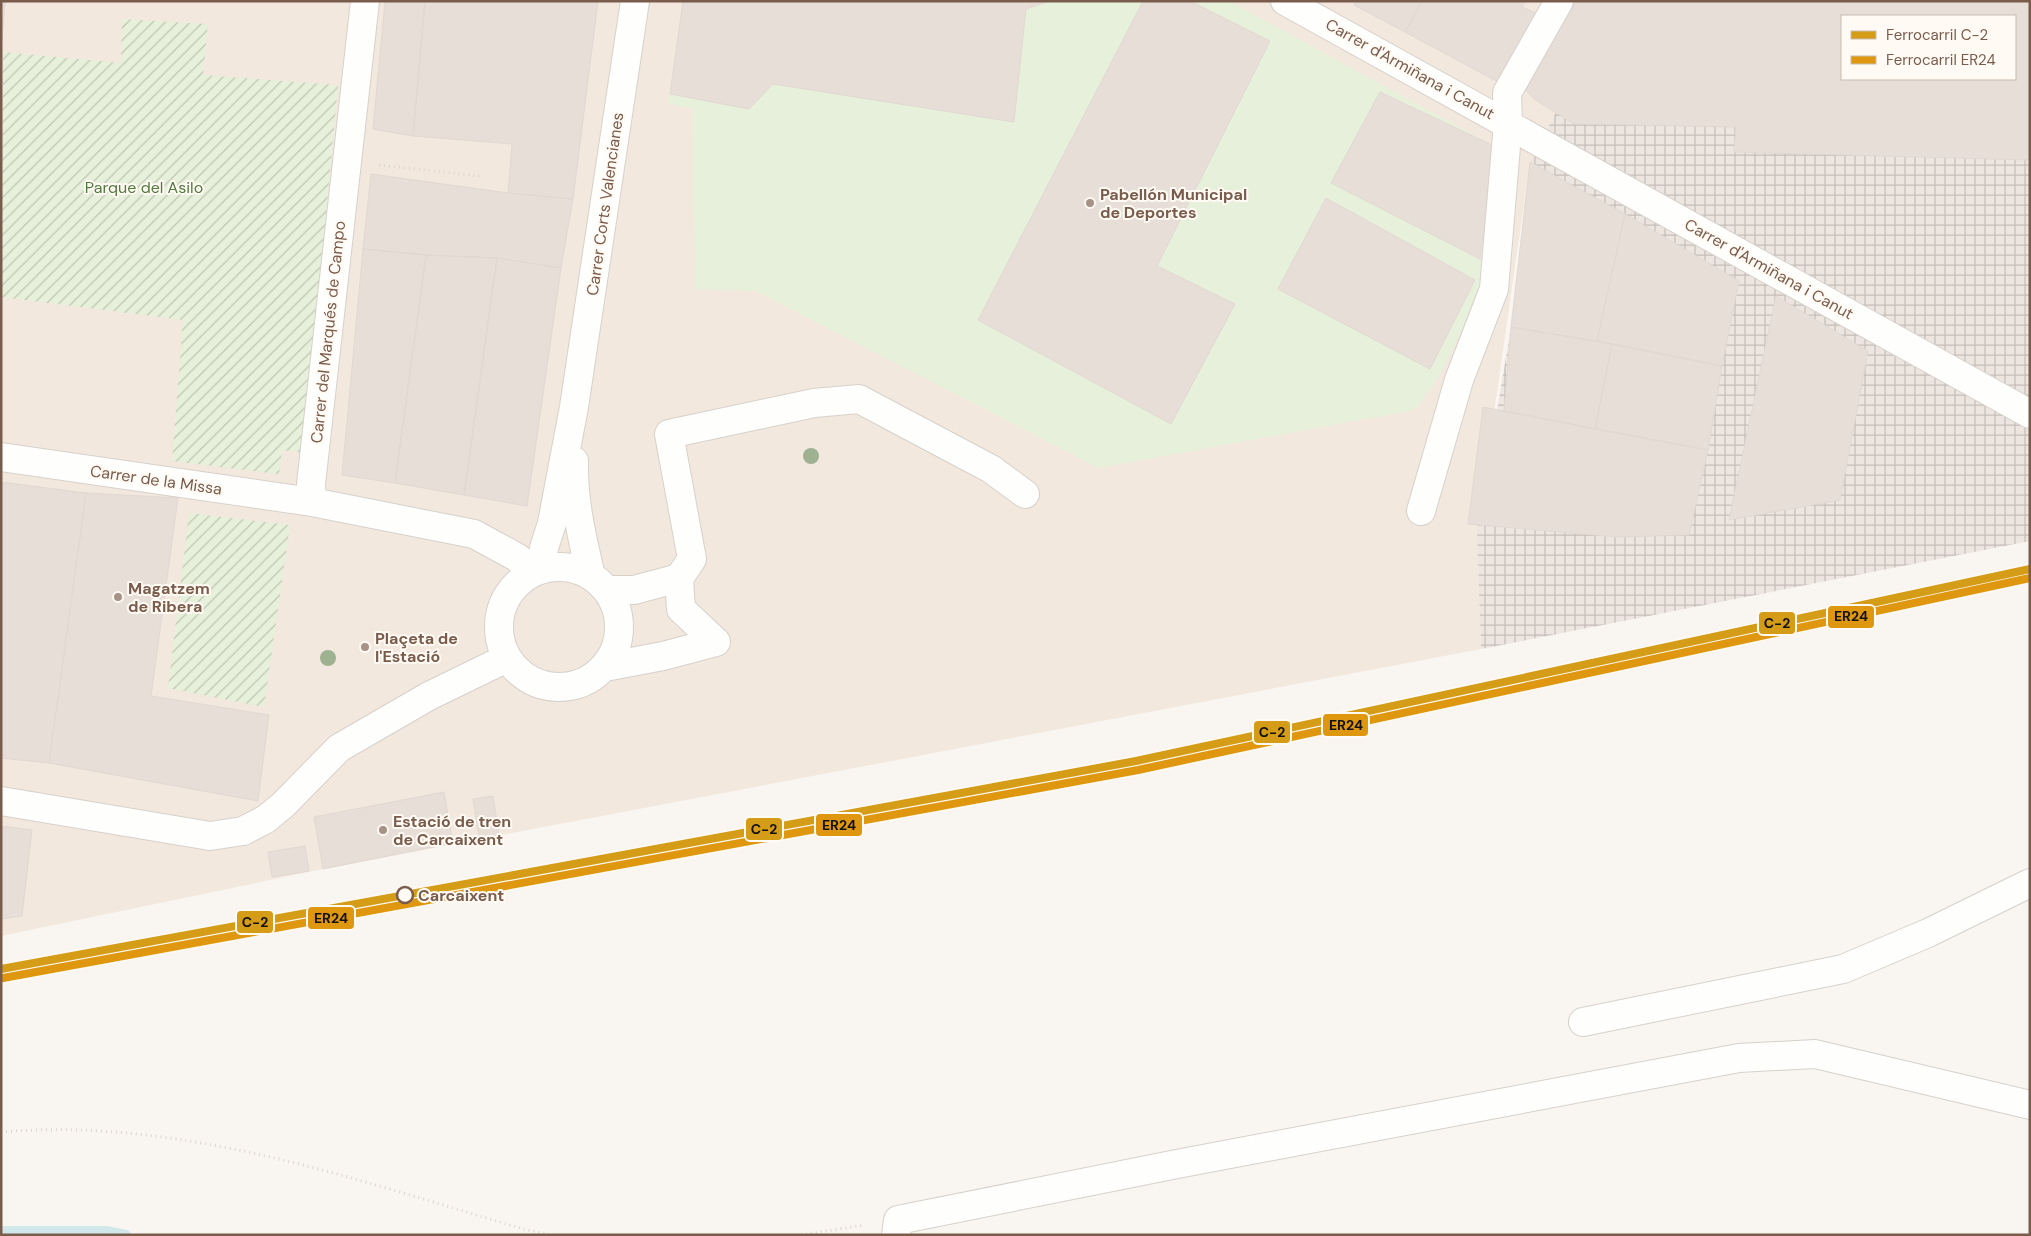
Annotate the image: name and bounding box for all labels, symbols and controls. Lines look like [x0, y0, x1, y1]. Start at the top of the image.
street label: Carrer d'Armiñana i Canut [1322, 14, 1498, 124]
legend [1841, 15, 2016, 80]
text: Ferrocarril C-2 [1886, 25, 1988, 45]
text: Ferrocarril ER24 [1886, 50, 1996, 70]
street label: Carrer Corts Valencianes [582, 111, 628, 297]
park label: Parque del Asilo [85, 177, 203, 198]
place label: Pabellón Municipal de Deportes [1100, 184, 1247, 223]
marker: Pabellón Municipal de Deportes [1084, 197, 1096, 209]
street label: Carrer d'Armiñana i Canut [1681, 214, 1857, 324]
street label: Carrer del Marqués de Campo [306, 220, 350, 444]
street label: Carrer de la Missa [89, 460, 223, 500]
place label: Magatzem de Ribera [128, 578, 210, 617]
marker: Magatzem de Ribera [112, 591, 124, 603]
line badge: ER24 [1827, 605, 1875, 629]
text: ER24 [1834, 607, 1868, 625]
line badge: C-2 [1758, 611, 1796, 635]
text: C-2 [1764, 614, 1790, 632]
place label: Plaçeta de l'Estació [375, 628, 458, 667]
marker: Plaçeta de l'Estació [359, 641, 371, 653]
line badge: ER24 [1322, 713, 1369, 737]
text: ER24 [1329, 716, 1363, 734]
line badge: C-2 [1253, 720, 1291, 744]
text: C-2 [1259, 723, 1285, 741]
place label: Estació de tren de Carcaixent [393, 811, 511, 850]
line badge: ER24 [815, 813, 863, 837]
text: ER24 [822, 816, 856, 834]
line badge: C-2 [745, 817, 783, 841]
text: C-2 [751, 820, 777, 838]
marker: Estació de tren de Carcaixent [377, 824, 389, 836]
place label: Carcaixent [418, 885, 504, 906]
marker: Carcaixent [396, 886, 414, 904]
line badge: ER24 [307, 906, 355, 930]
text: ER24 [314, 909, 348, 927]
line badge: C-2 [236, 910, 274, 934]
text: C-2 [242, 913, 268, 931]

